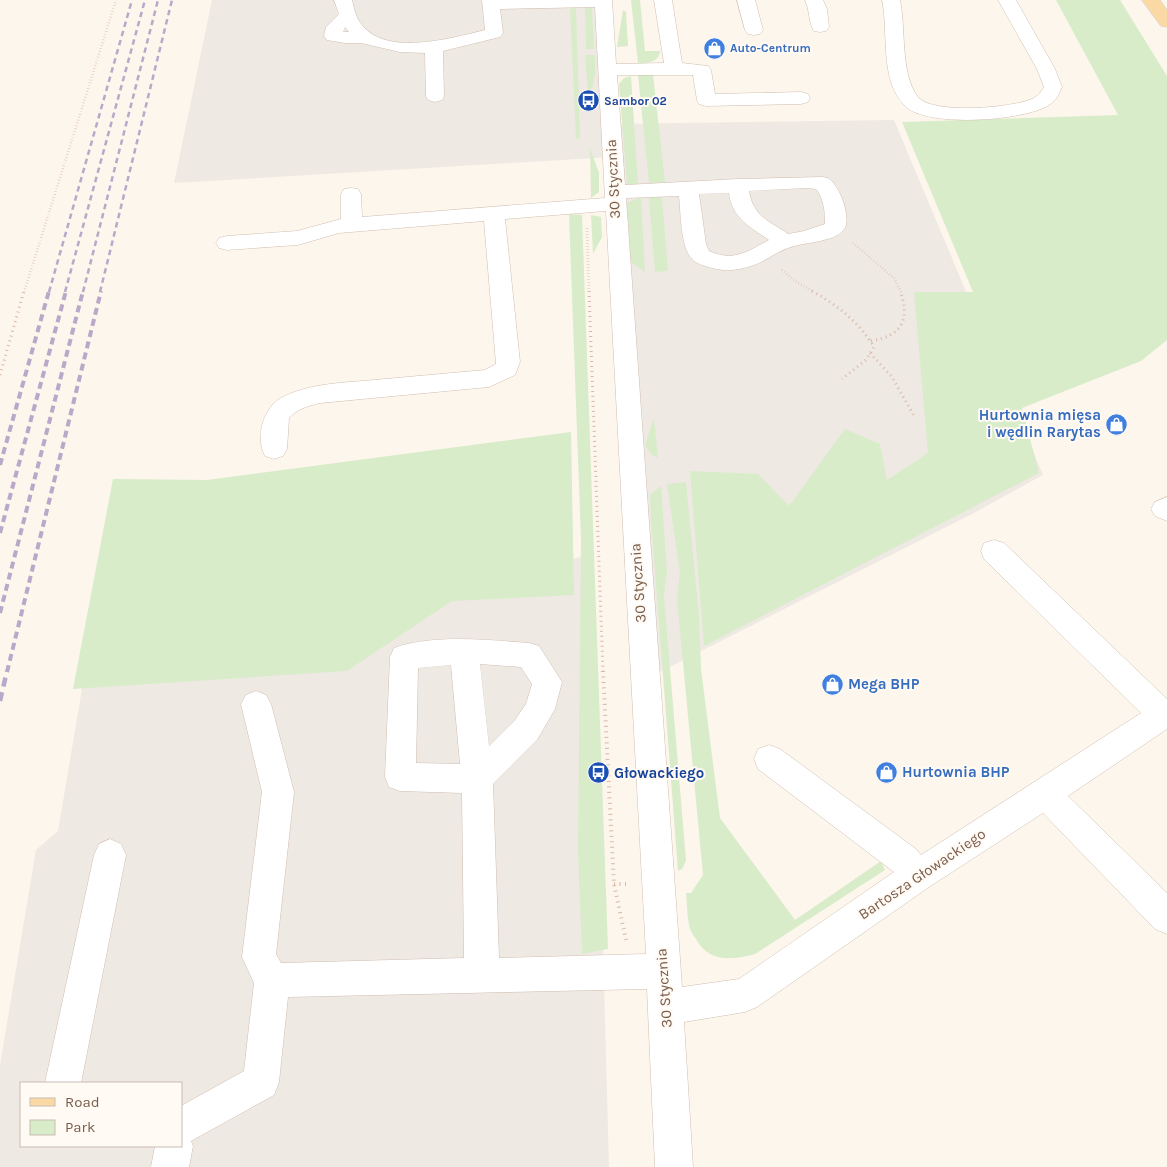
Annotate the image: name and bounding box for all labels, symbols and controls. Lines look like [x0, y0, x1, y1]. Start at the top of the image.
shop icon: Auto-Centrum [702, 36, 726, 60]
place label: Auto-Centrum [730, 41, 811, 55]
bus stop icon: Sambor 02 [576, 89, 600, 113]
place label: Sambor 02 [604, 94, 667, 108]
street label: 30 Stycznia [602, 139, 624, 219]
place label: Hurtownia mięsa i wędlin Rarytas [979, 406, 1101, 441]
shop icon: Hurtownia mięsa i wędlin Rarytas [1105, 412, 1129, 436]
street label: 30 Stycznia [626, 543, 650, 623]
shop icon: Mega BHP [820, 672, 844, 696]
place label: Mega BHP [848, 675, 920, 693]
shop icon: Hurtownia BHP [874, 760, 898, 784]
bus stop icon: Głowackiego [586, 761, 610, 785]
place label: Hurtownia BHP [902, 763, 1010, 781]
place label: Głowackiego [614, 764, 704, 782]
street label: Bartosza Głowackiego [855, 825, 989, 923]
street label: 30 Stycznia [652, 948, 676, 1028]
legend [20, 1082, 182, 1147]
text: Road [65, 1093, 100, 1111]
text: Park [65, 1118, 95, 1136]

